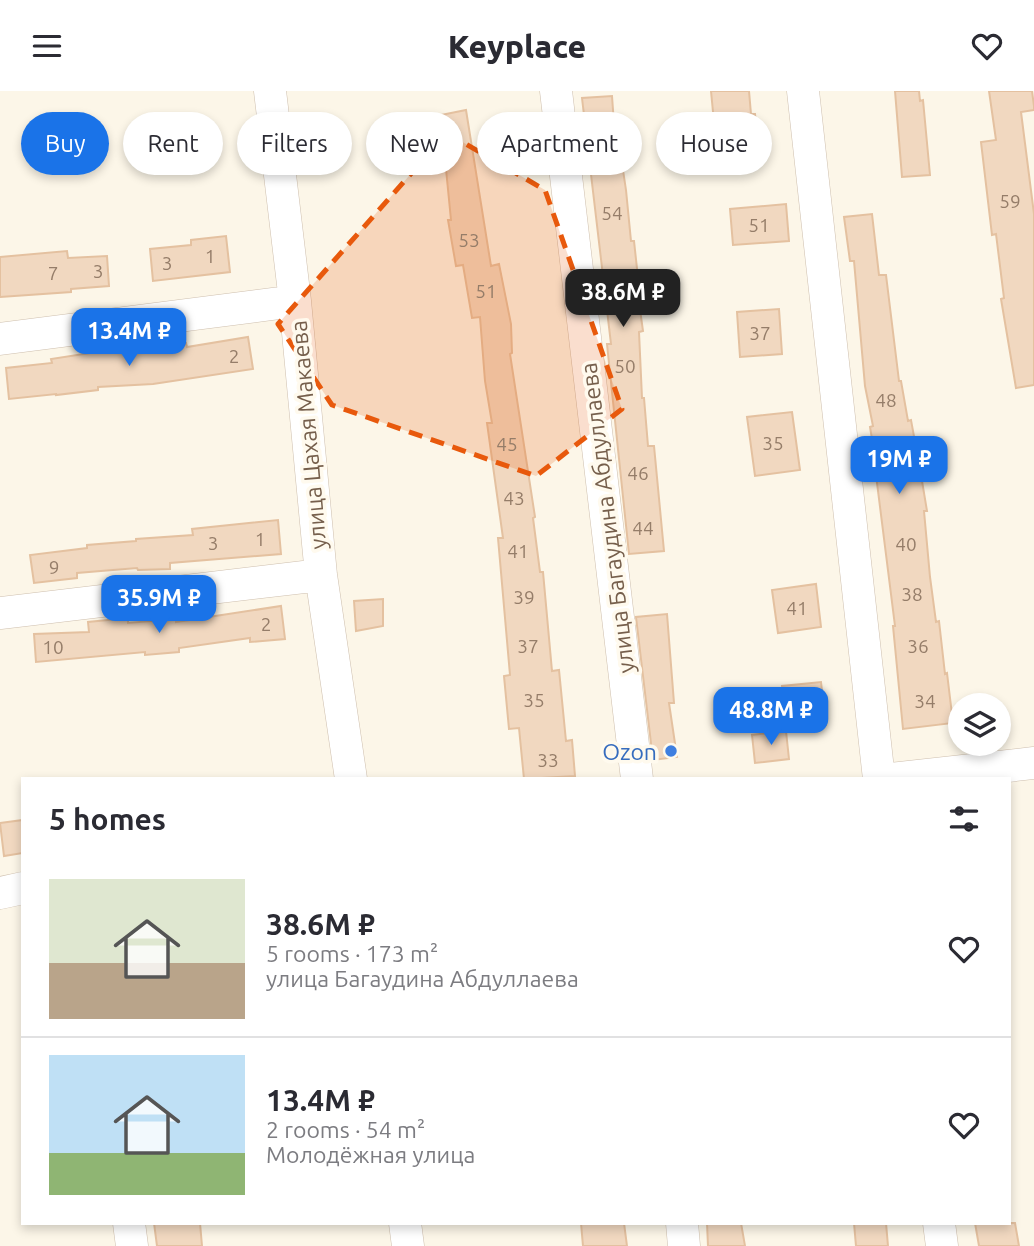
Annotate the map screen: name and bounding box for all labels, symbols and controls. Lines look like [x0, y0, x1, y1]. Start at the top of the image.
icon: menu [28, 27, 66, 65]
icon: heart [968, 27, 1006, 65]
text: Keyplace [448, 28, 586, 64]
chip: Buy [21, 112, 109, 175]
chip: Rent [123, 112, 223, 175]
chip: Filters [237, 112, 352, 175]
chip: New [366, 112, 463, 175]
chip: Apartment [477, 112, 642, 175]
chip: House [656, 112, 772, 175]
house number: 59 [999, 190, 1021, 212]
house number: 54 [601, 202, 623, 224]
house number: 51 [748, 214, 770, 236]
house number: 53 [458, 229, 480, 251]
house number: 1 [205, 245, 215, 267]
house number: 3 [162, 252, 172, 274]
house number: 3 [93, 260, 103, 282]
house number: 7 [48, 262, 58, 284]
pin: 38.6M ₽ [558, 269, 688, 329]
text: 38.6M ₽ [581, 279, 665, 304]
house number: 51 [475, 280, 497, 302]
pin: 13.4M ₽ [64, 309, 194, 368]
text: 13.4M ₽ [87, 318, 171, 343]
street label: улица Цахая Макаева [286, 319, 330, 551]
house number: 37 [749, 322, 771, 344]
house number: 2 [229, 345, 239, 367]
house number: 50 [614, 355, 636, 377]
street label: улица Багаудина Абдуллаева [576, 361, 638, 675]
house number: 48 [875, 389, 897, 411]
house number: 35 [762, 432, 784, 454]
house number: 45 [496, 433, 518, 455]
pin: 19M ₽ [850, 437, 948, 496]
text: 19M ₽ [867, 446, 931, 471]
house number: 46 [627, 462, 649, 484]
house number: 43 [503, 487, 525, 509]
house number: 44 [632, 517, 654, 539]
house number: 1 [255, 528, 265, 550]
house number: 3 [208, 532, 218, 554]
house number: 40 [895, 533, 917, 555]
house number: 41 [507, 540, 529, 562]
house number: 9 [49, 556, 59, 578]
pin: 35.9M ₽ [94, 575, 224, 635]
house number: 38 [901, 583, 923, 605]
text: 35.9M ₽ [117, 585, 201, 610]
house number: 39 [513, 586, 535, 608]
house number: 41 [786, 597, 808, 619]
house number: 2 [261, 613, 271, 635]
house number: 37 [517, 635, 539, 657]
house number: 36 [907, 635, 929, 657]
house number: 10 [42, 636, 64, 658]
pin: 48.8M ₽ [706, 687, 836, 747]
house number: 35 [523, 689, 545, 711]
house number: 34 [914, 690, 936, 712]
map controls [948, 693, 1011, 756]
button: layers [948, 693, 1011, 756]
text: 48.8M ₽ [729, 697, 813, 722]
place label: Ozon [602, 739, 657, 764]
marker: Ozon [663, 743, 679, 759]
house number: 33 [537, 749, 559, 771]
icon: filters [945, 800, 983, 838]
text: 5 homes [49, 802, 166, 836]
icon: home [105, 907, 189, 991]
text: 38.6M ₽ [266, 907, 375, 941]
icon: heart [945, 930, 983, 968]
text: 5 rooms · 173 m² [266, 941, 438, 966]
text: улица Багаудина Абдуллаева [266, 966, 579, 991]
icon: home [105, 1083, 189, 1167]
text: 13.4M ₽ [266, 1083, 375, 1117]
icon: heart [945, 1106, 983, 1144]
text: 2 rooms · 54 m² [266, 1117, 425, 1142]
text: Молодёжная улица [266, 1142, 475, 1167]

